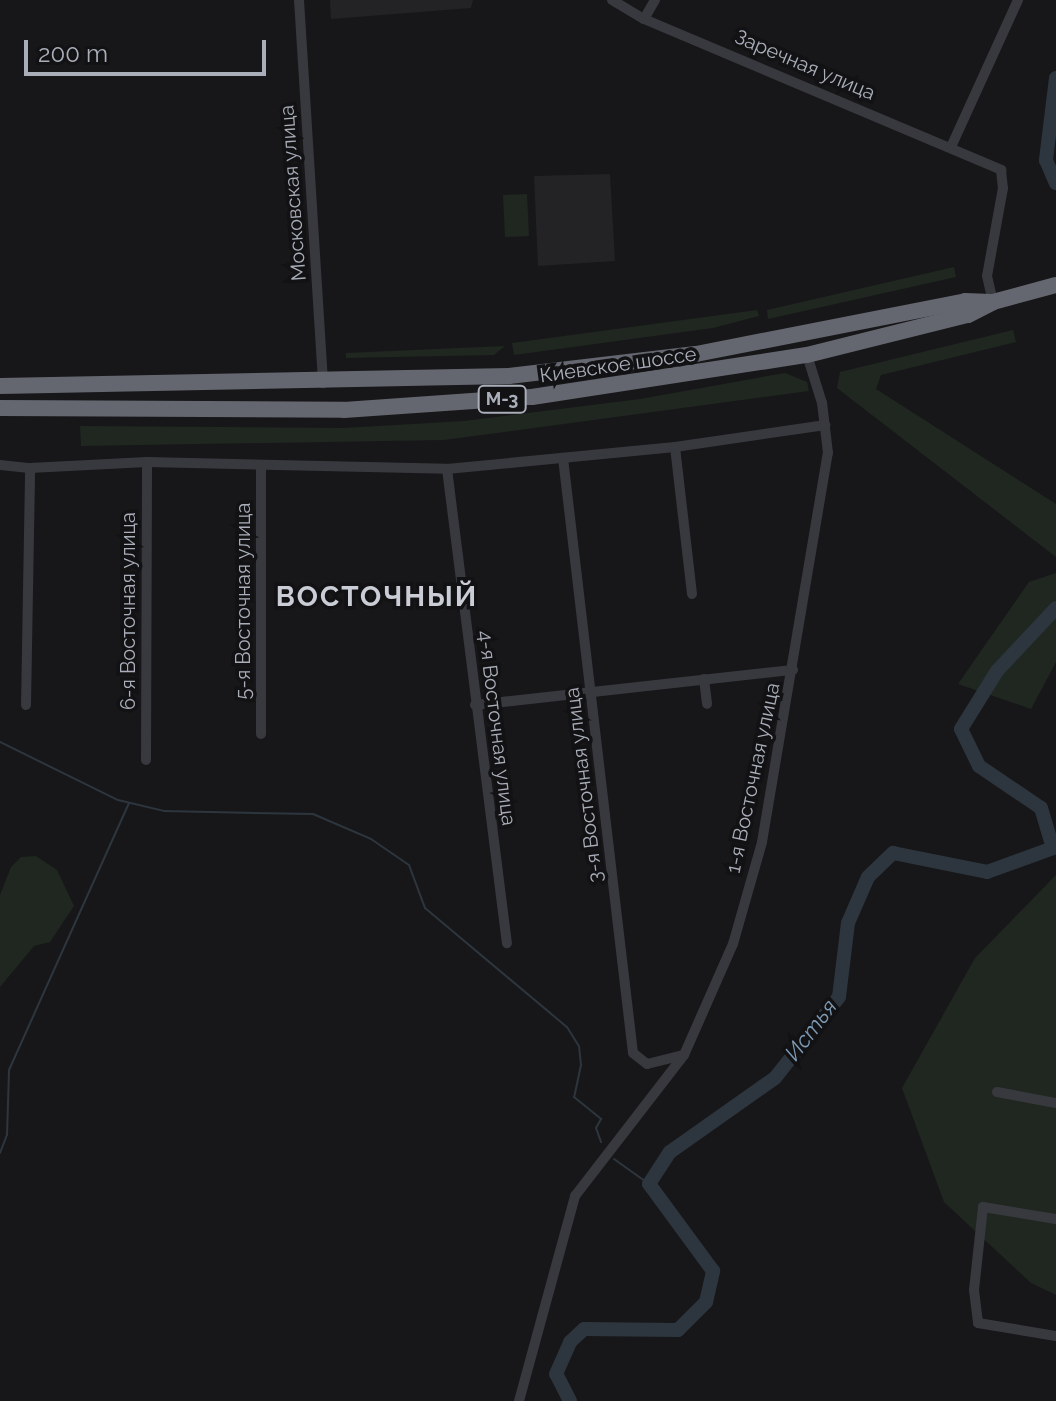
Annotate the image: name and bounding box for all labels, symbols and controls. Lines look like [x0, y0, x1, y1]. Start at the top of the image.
scale bar [28, 24, 270, 74]
street label: Заречная улица [731, 24, 879, 106]
text: 200 m [38, 39, 108, 68]
street label: Московская улица [275, 104, 311, 282]
street label: Киевское шоссе [538, 342, 698, 388]
road number: М-3 [476, 385, 528, 413]
street label: 5-я Восточная улица [231, 502, 255, 700]
street label: 6-я Восточная улица [116, 512, 140, 710]
district label: ВОСТОЧНЫЙ [276, 580, 478, 614]
street label: 4-я Восточная улица [473, 629, 521, 827]
street label: 1-я Восточная улица [721, 680, 785, 876]
street label: 3-я Восточная улица [560, 686, 608, 884]
water label: Истья [779, 994, 843, 1066]

